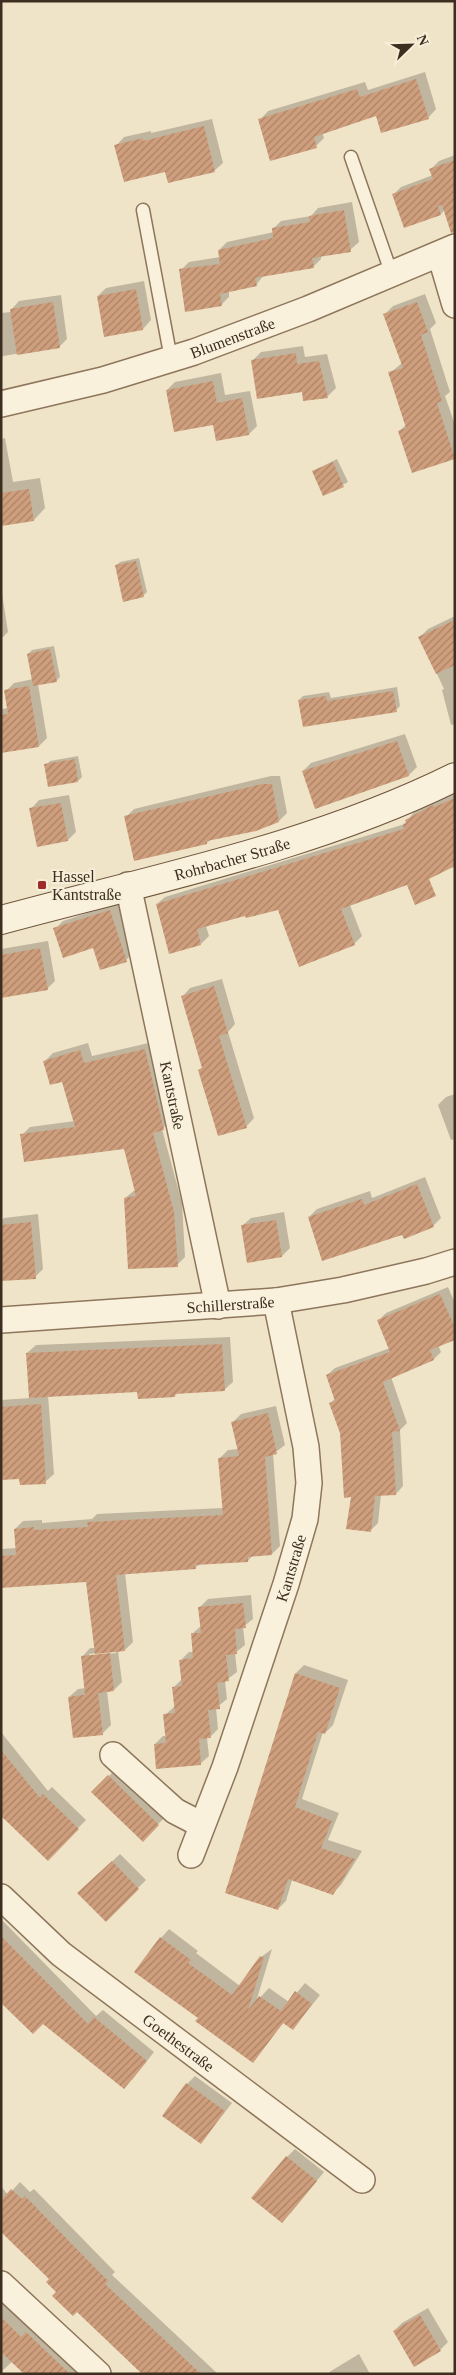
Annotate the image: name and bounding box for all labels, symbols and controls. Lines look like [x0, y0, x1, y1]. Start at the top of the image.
north arrow [386, 20, 436, 70]
text: N [414, 33, 431, 48]
street label: Blumenstraße [188, 314, 277, 361]
street label: Rohrbacher Straße [172, 834, 292, 883]
place label: Hassel Kantstraße [52, 868, 121, 903]
marker: Hassel Kantstraße [36, 879, 48, 891]
street label: Kantstraße [157, 1060, 189, 1131]
street label: Schillerstraße [186, 1293, 275, 1316]
street label: Kantstraße [272, 1532, 309, 1604]
street label: Goethestraße [140, 2010, 218, 2075]

